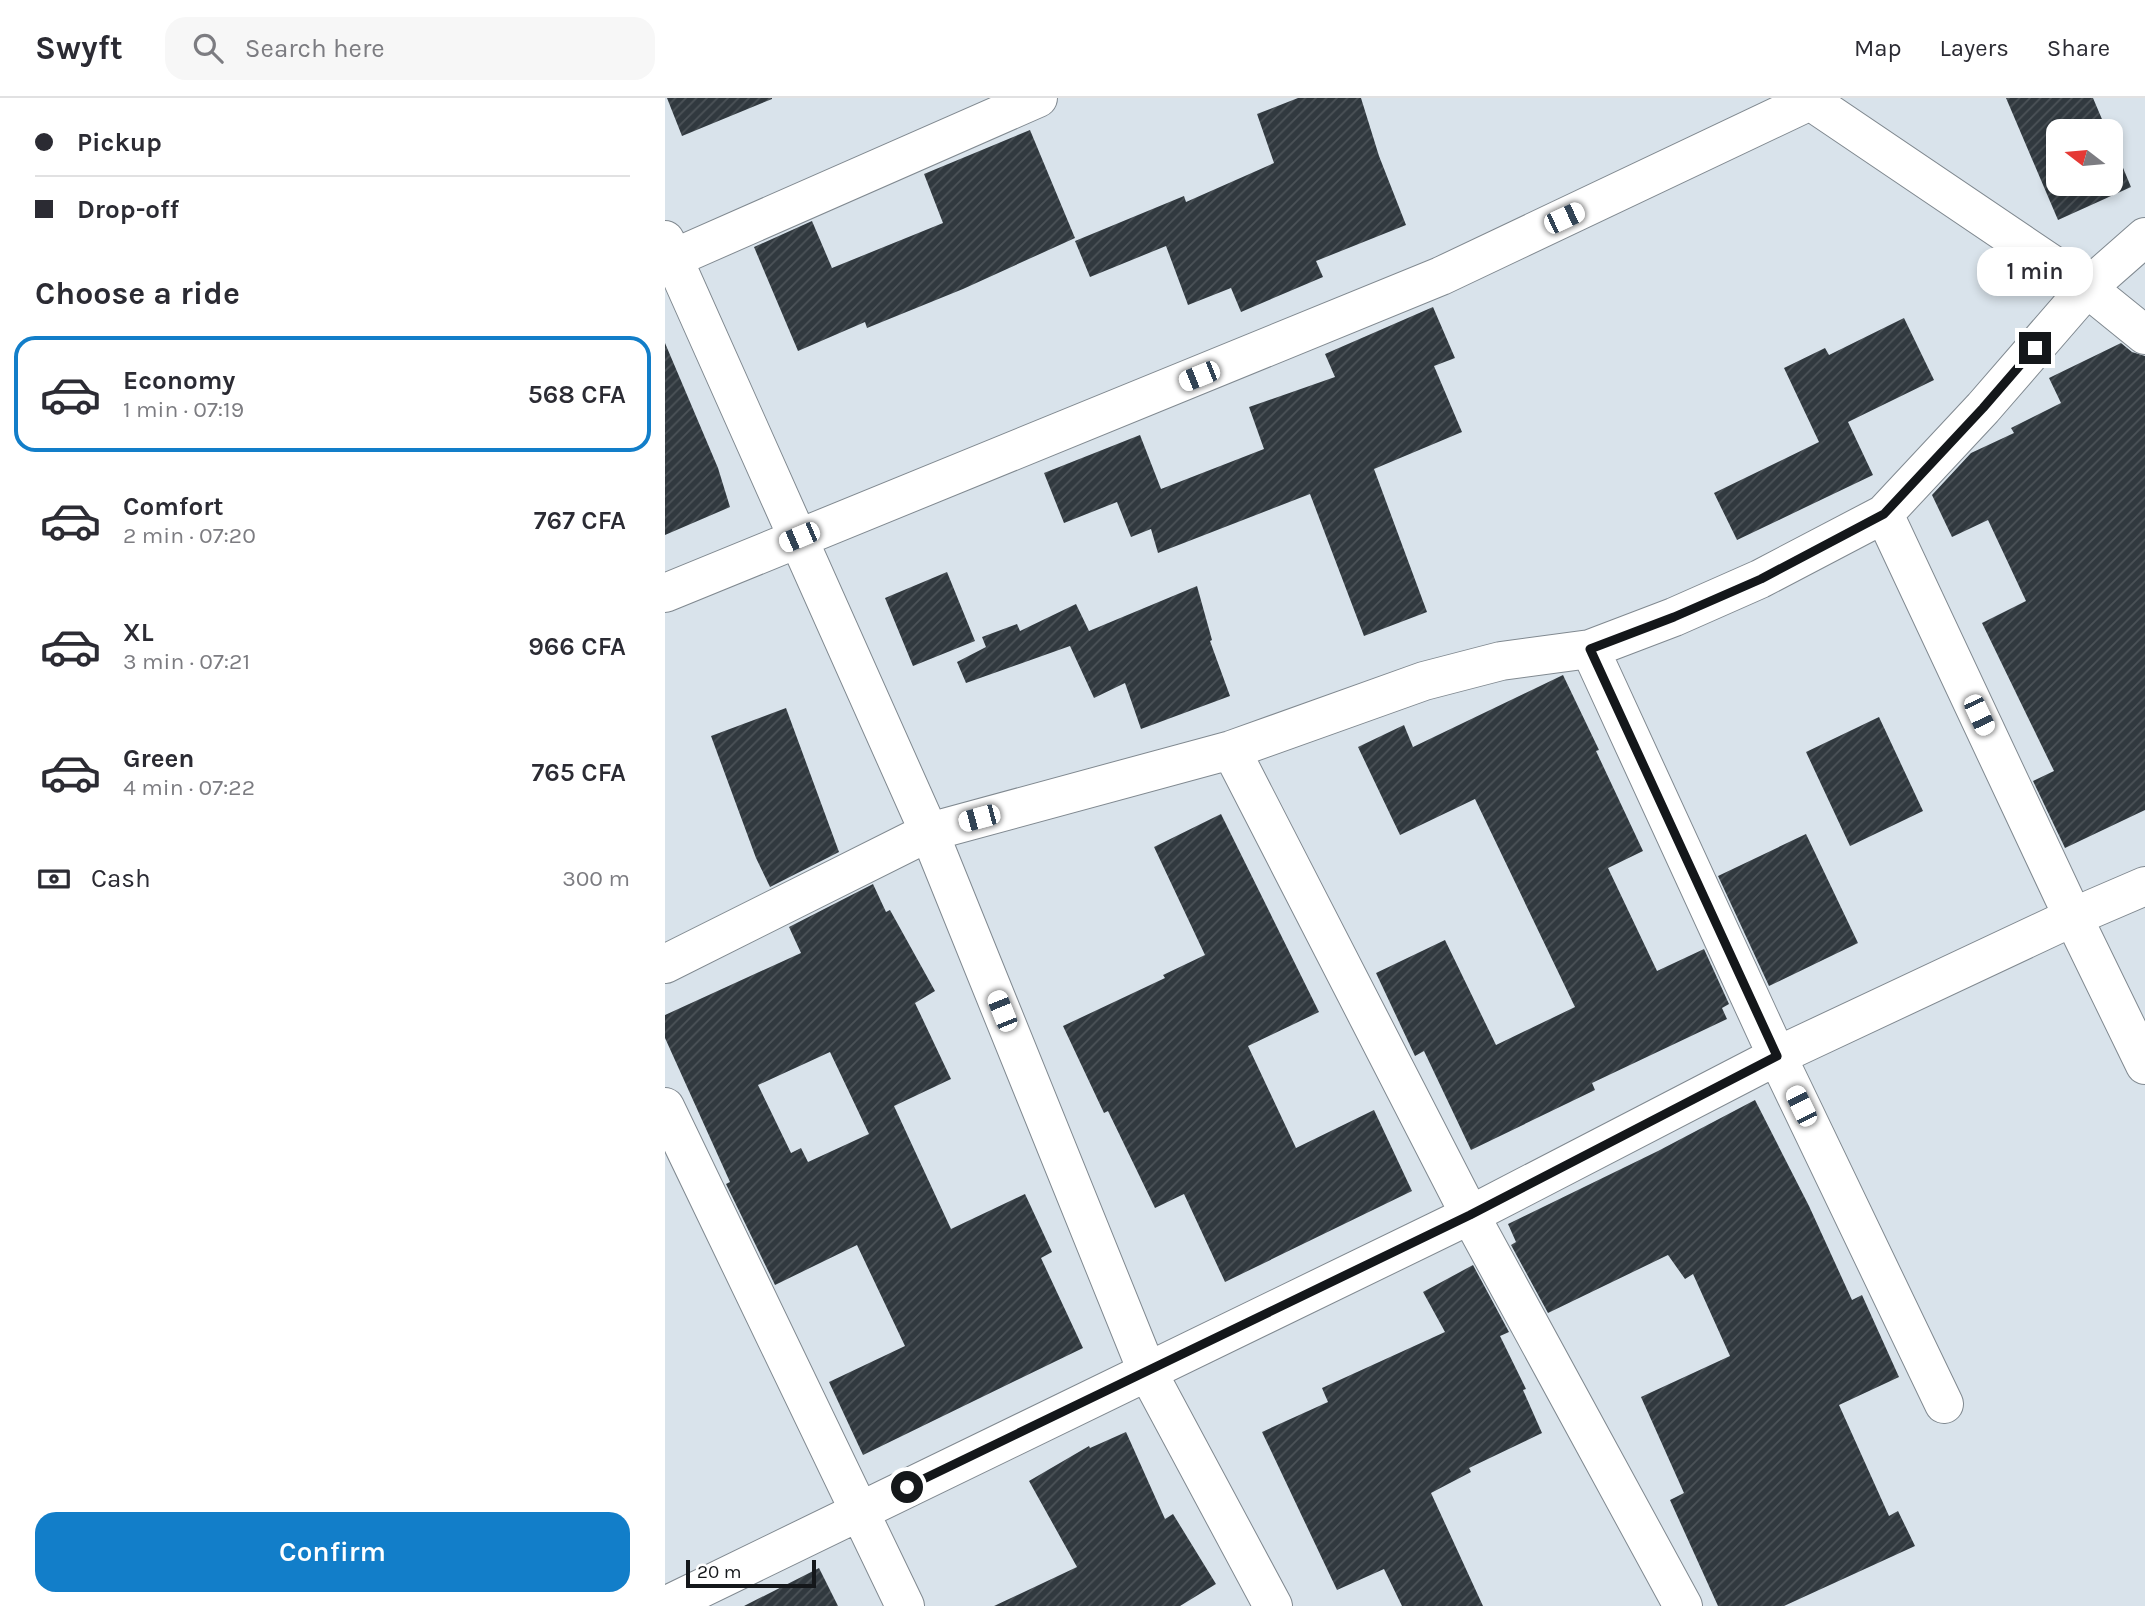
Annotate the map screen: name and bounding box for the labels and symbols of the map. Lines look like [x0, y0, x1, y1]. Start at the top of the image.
north arrow [2046, 119, 2123, 196]
car [1541, 200, 1588, 236]
callout: 1 min [1977, 246, 2093, 296]
route end [2019, 332, 2051, 364]
car [1176, 358, 1223, 394]
car [776, 519, 823, 555]
car [1961, 692, 1998, 738]
car [956, 802, 1003, 834]
car [985, 988, 1020, 1034]
car [1783, 1083, 1820, 1129]
route start [891, 1471, 923, 1503]
scale bar [686, 1557, 815, 1589]

